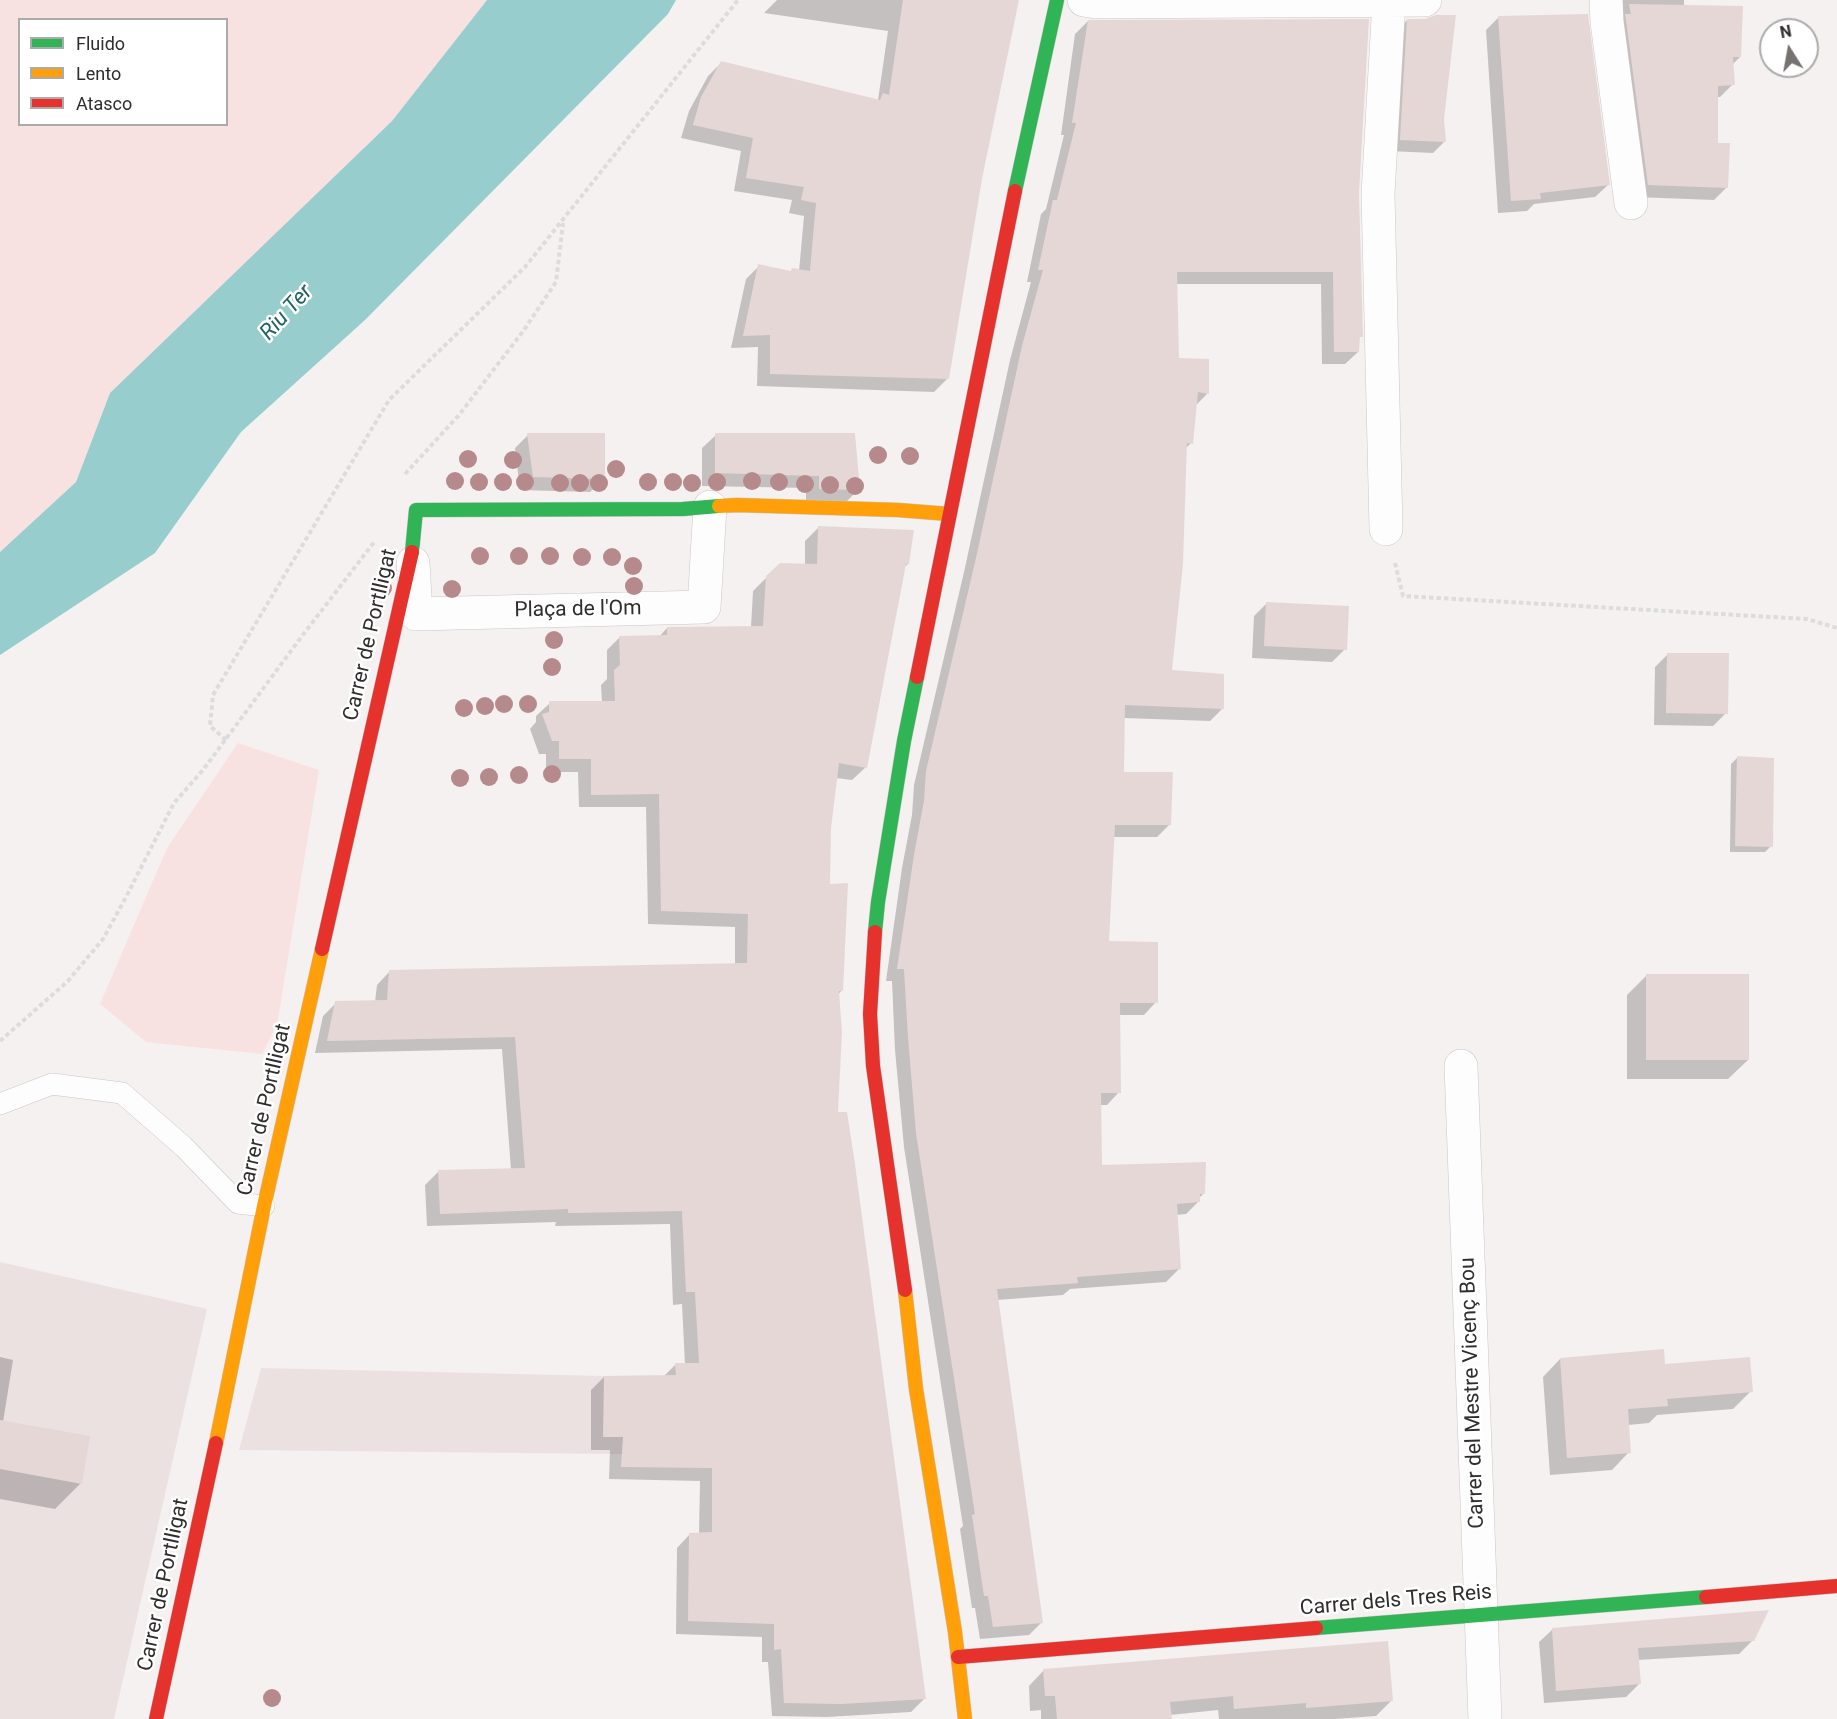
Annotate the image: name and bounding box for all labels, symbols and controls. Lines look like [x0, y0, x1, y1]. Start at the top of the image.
legend [18, 18, 228, 126]
north arrow [1759, 18, 1819, 78]
text: N [1778, 21, 1793, 42]
text: Fluido [76, 33, 125, 54]
text: Lento [76, 63, 121, 84]
text: Atasco [76, 93, 132, 114]
water label: Riu Ter [255, 280, 319, 346]
street label: Carrer de Portlligat [339, 547, 403, 723]
street label: Plaça de l'Om [514, 596, 642, 624]
street label: Carrer de Portlligat [233, 1022, 297, 1198]
street label: Carrer del Mestre Vicenç Bou [1456, 1257, 1490, 1529]
street label: Carrer de Portlligat [133, 1496, 195, 1674]
street label: Carrer dels Tres Reis [1299, 1580, 1493, 1622]

